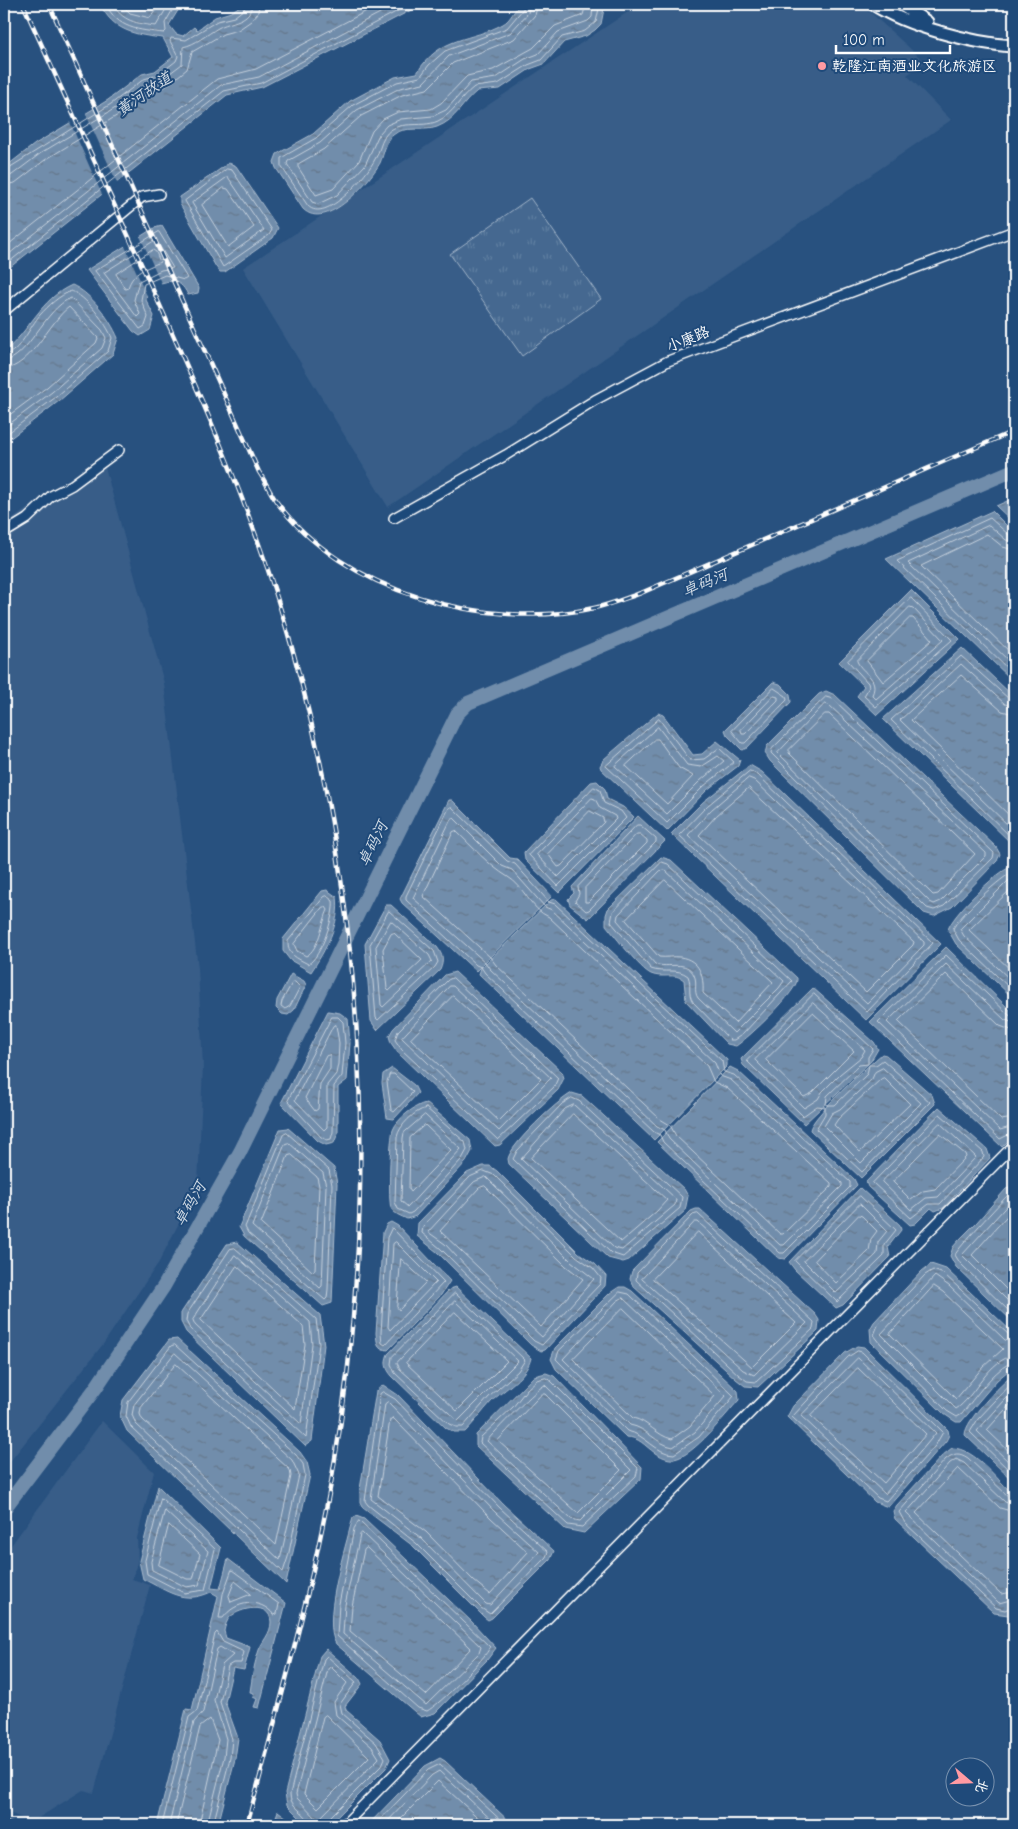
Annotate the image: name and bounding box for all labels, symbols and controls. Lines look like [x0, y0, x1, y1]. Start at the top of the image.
scale bar [836, 22, 949, 54]
text: 100 m [843, 31, 885, 49]
place label: 乾隆江南酒业文化旅游区 [832, 57, 997, 75]
marker: 乾隆江南酒业文化旅游区 [816, 60, 828, 72]
water label: 黄河故道 [113, 67, 177, 120]
street label: 小康路 [664, 322, 712, 356]
water label: 卓码河 [679, 564, 733, 601]
water label: 卓码河 [354, 816, 393, 870]
water label: 卓码河 [170, 1176, 211, 1229]
north arrow [946, 1756, 996, 1806]
text: 北 [972, 1777, 992, 1795]

